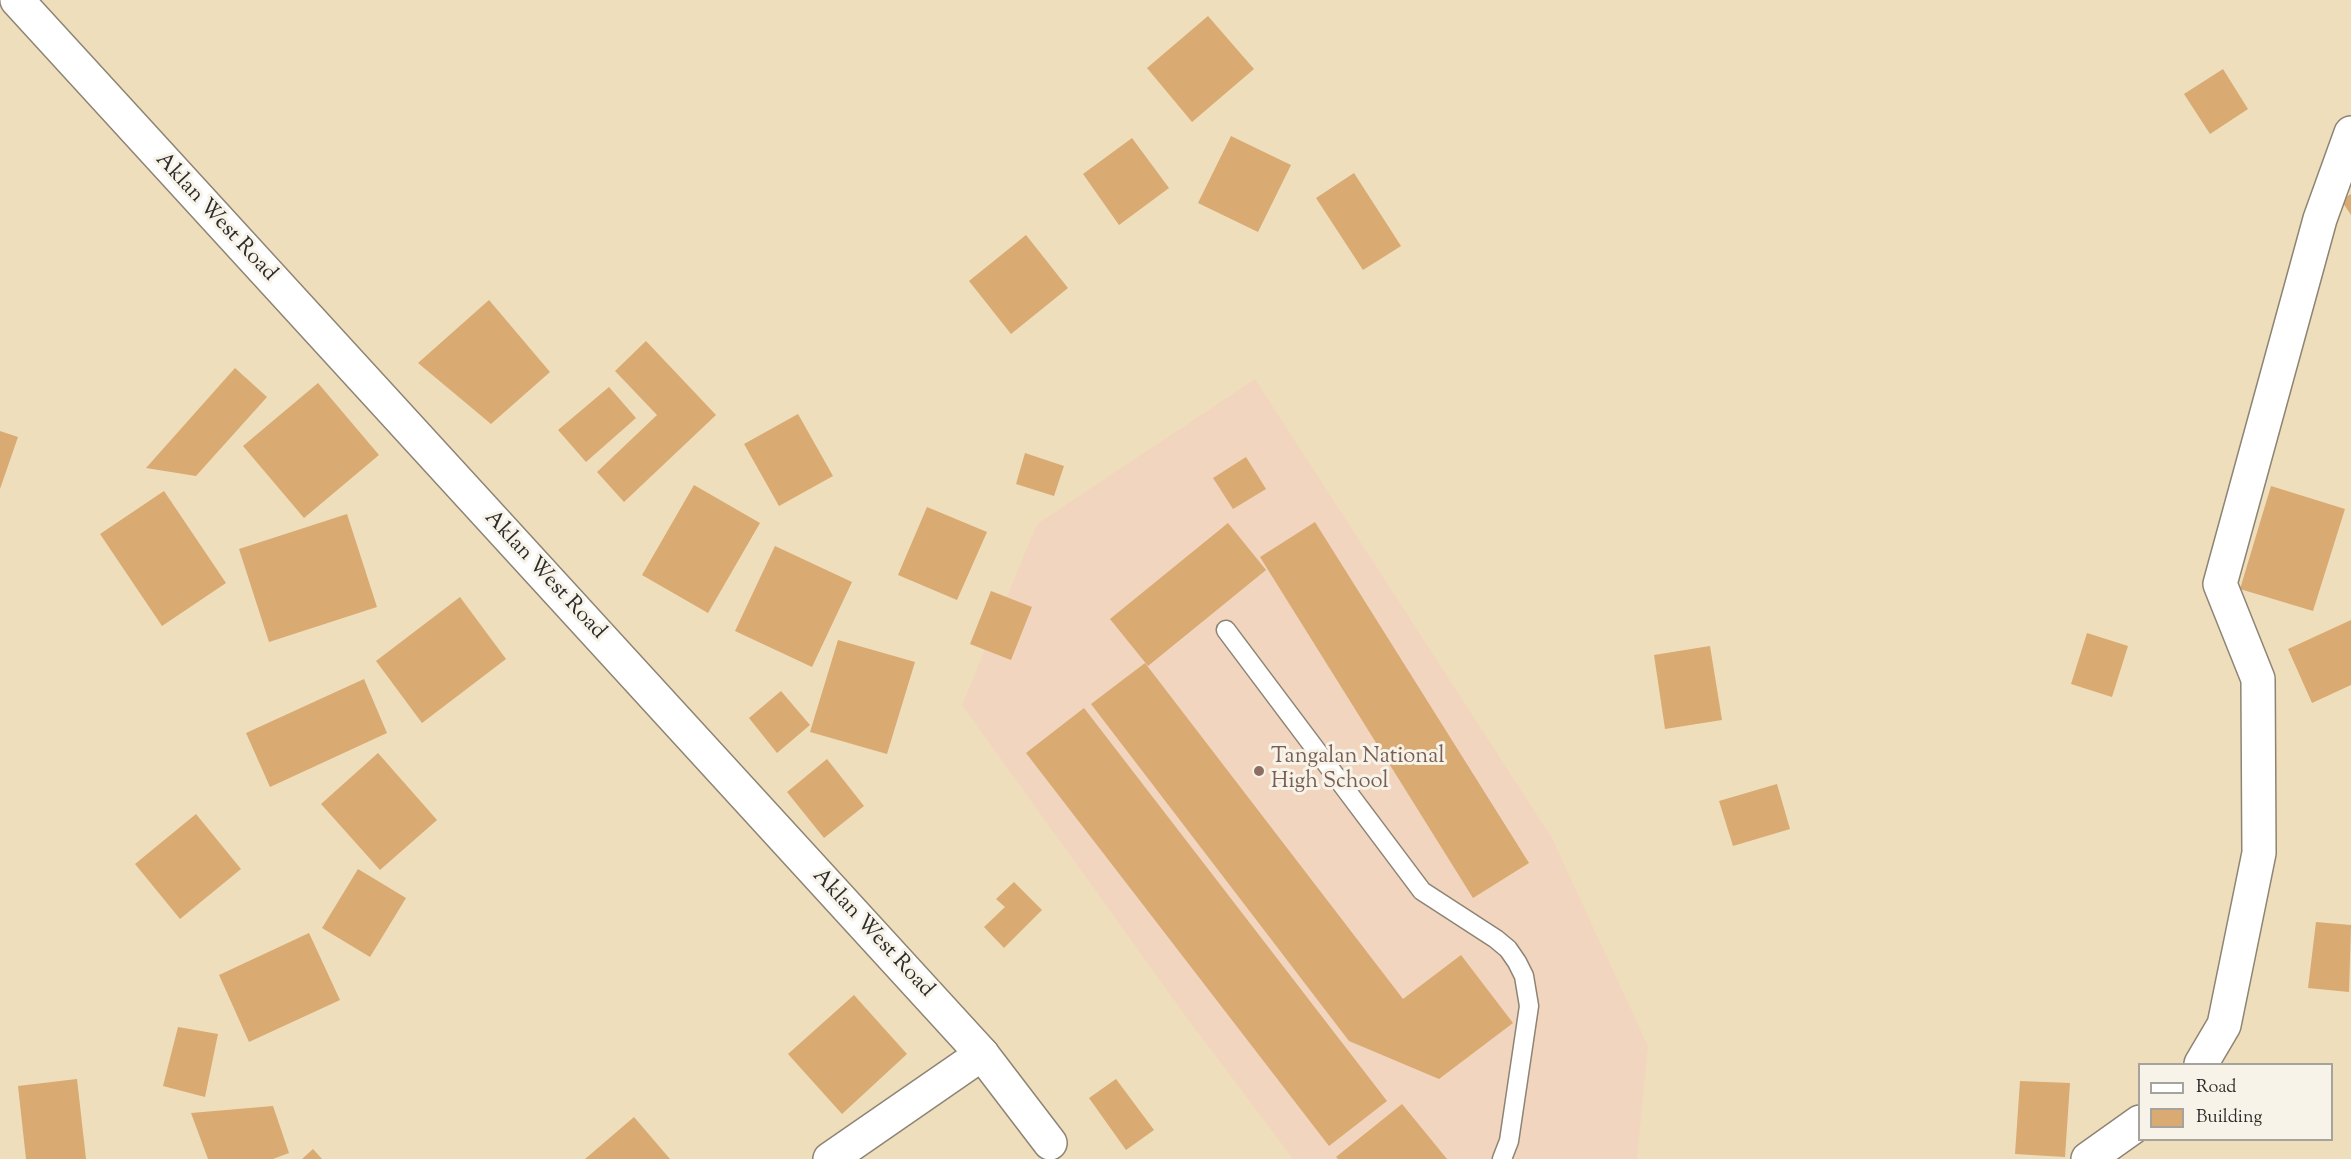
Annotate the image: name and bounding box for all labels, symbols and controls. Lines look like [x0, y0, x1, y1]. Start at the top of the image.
street label: Aklan West Road [149, 148, 281, 288]
street label: Aklan West Road [478, 506, 610, 646]
place label: Tangalan National High School [1271, 745, 1445, 796]
marker: Tangalan National High School [1252, 764, 1266, 778]
street label: Aklan West Road [806, 864, 938, 1004]
legend [2138, 1063, 2333, 1141]
text: Road [2196, 1075, 2236, 1101]
text: Building [2196, 1105, 2262, 1131]

